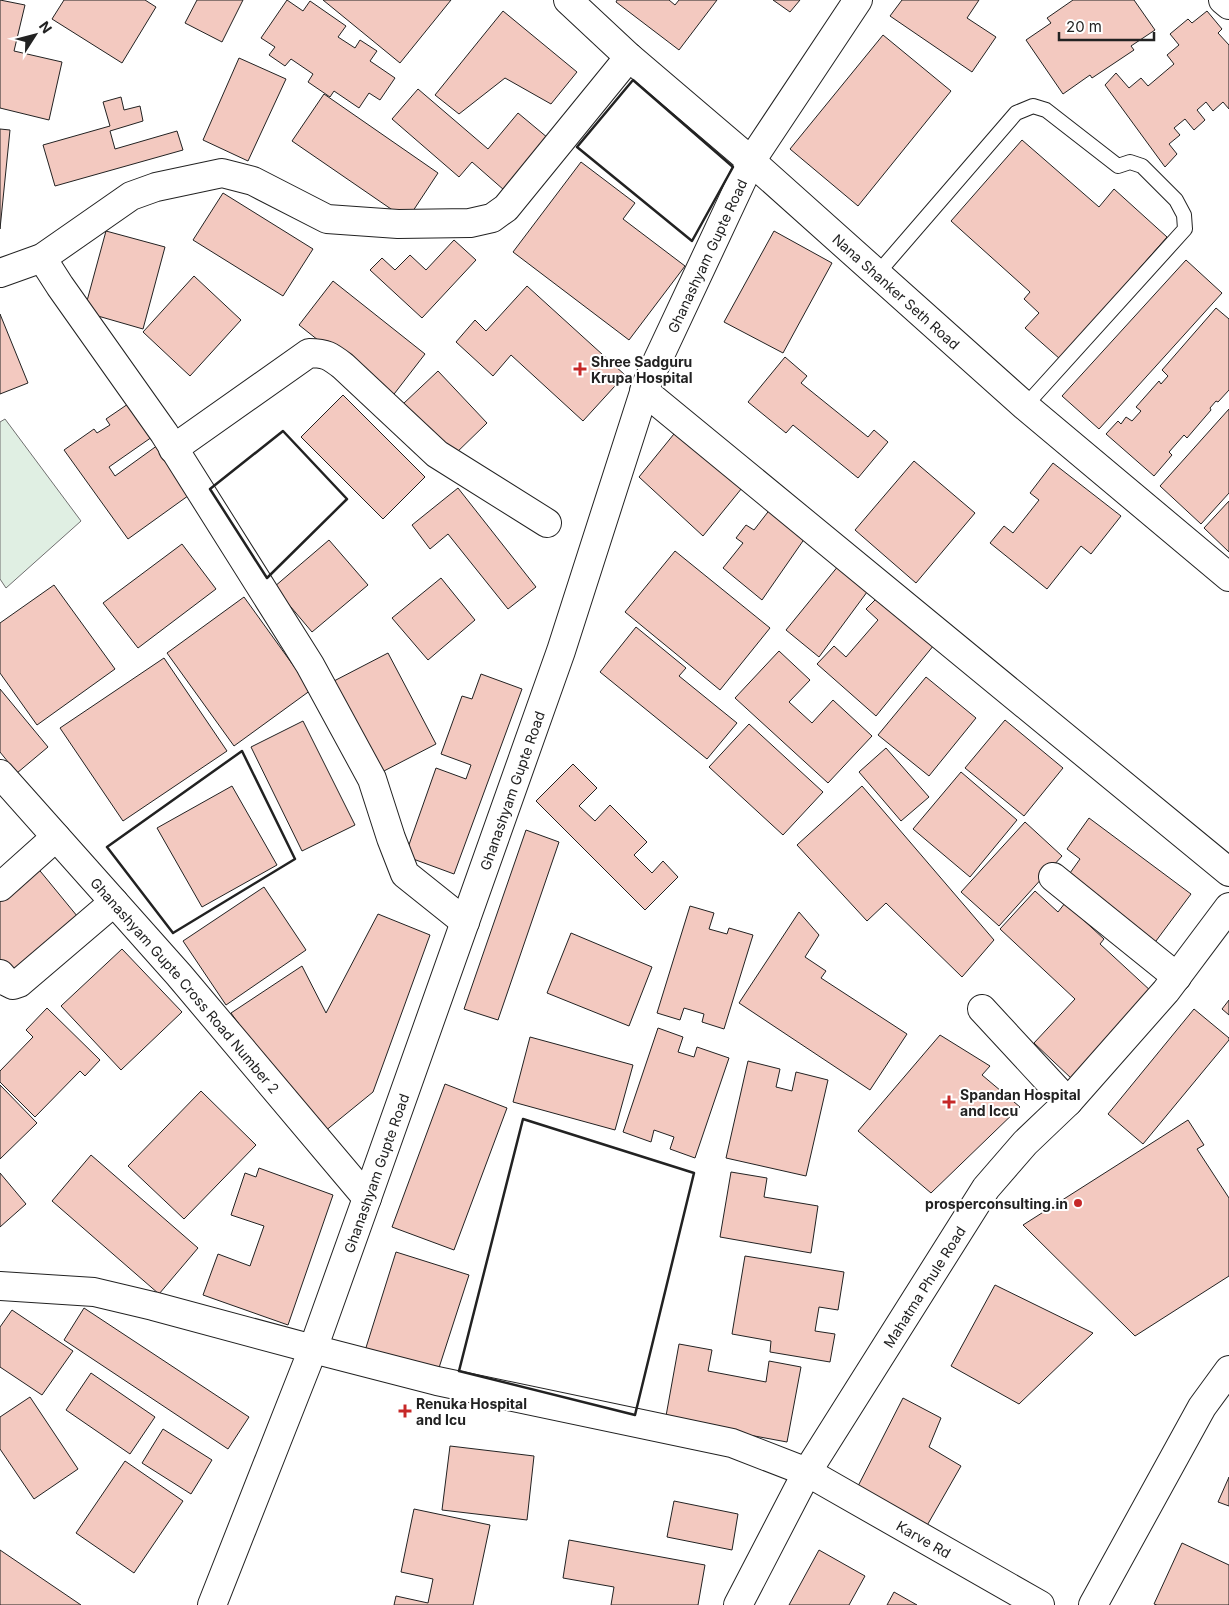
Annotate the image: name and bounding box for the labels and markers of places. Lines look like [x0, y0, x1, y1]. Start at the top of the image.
place label: Shree Sadguru Krupa Hospital [591, 353, 693, 386]
marker: Shree Sadguru Krupa Hospital [573, 362, 587, 376]
place label: Spandan Hospital and Iccu [960, 1086, 1081, 1119]
marker: Spandan Hospital and Iccu [942, 1095, 956, 1109]
place label: prosperconsulting.in [925, 1195, 1068, 1212]
marker: prosperconsulting.in [1072, 1197, 1084, 1209]
place label: Renuka Hospital and Icu [416, 1395, 527, 1428]
marker: Renuka Hospital and Icu [398, 1404, 412, 1418]

